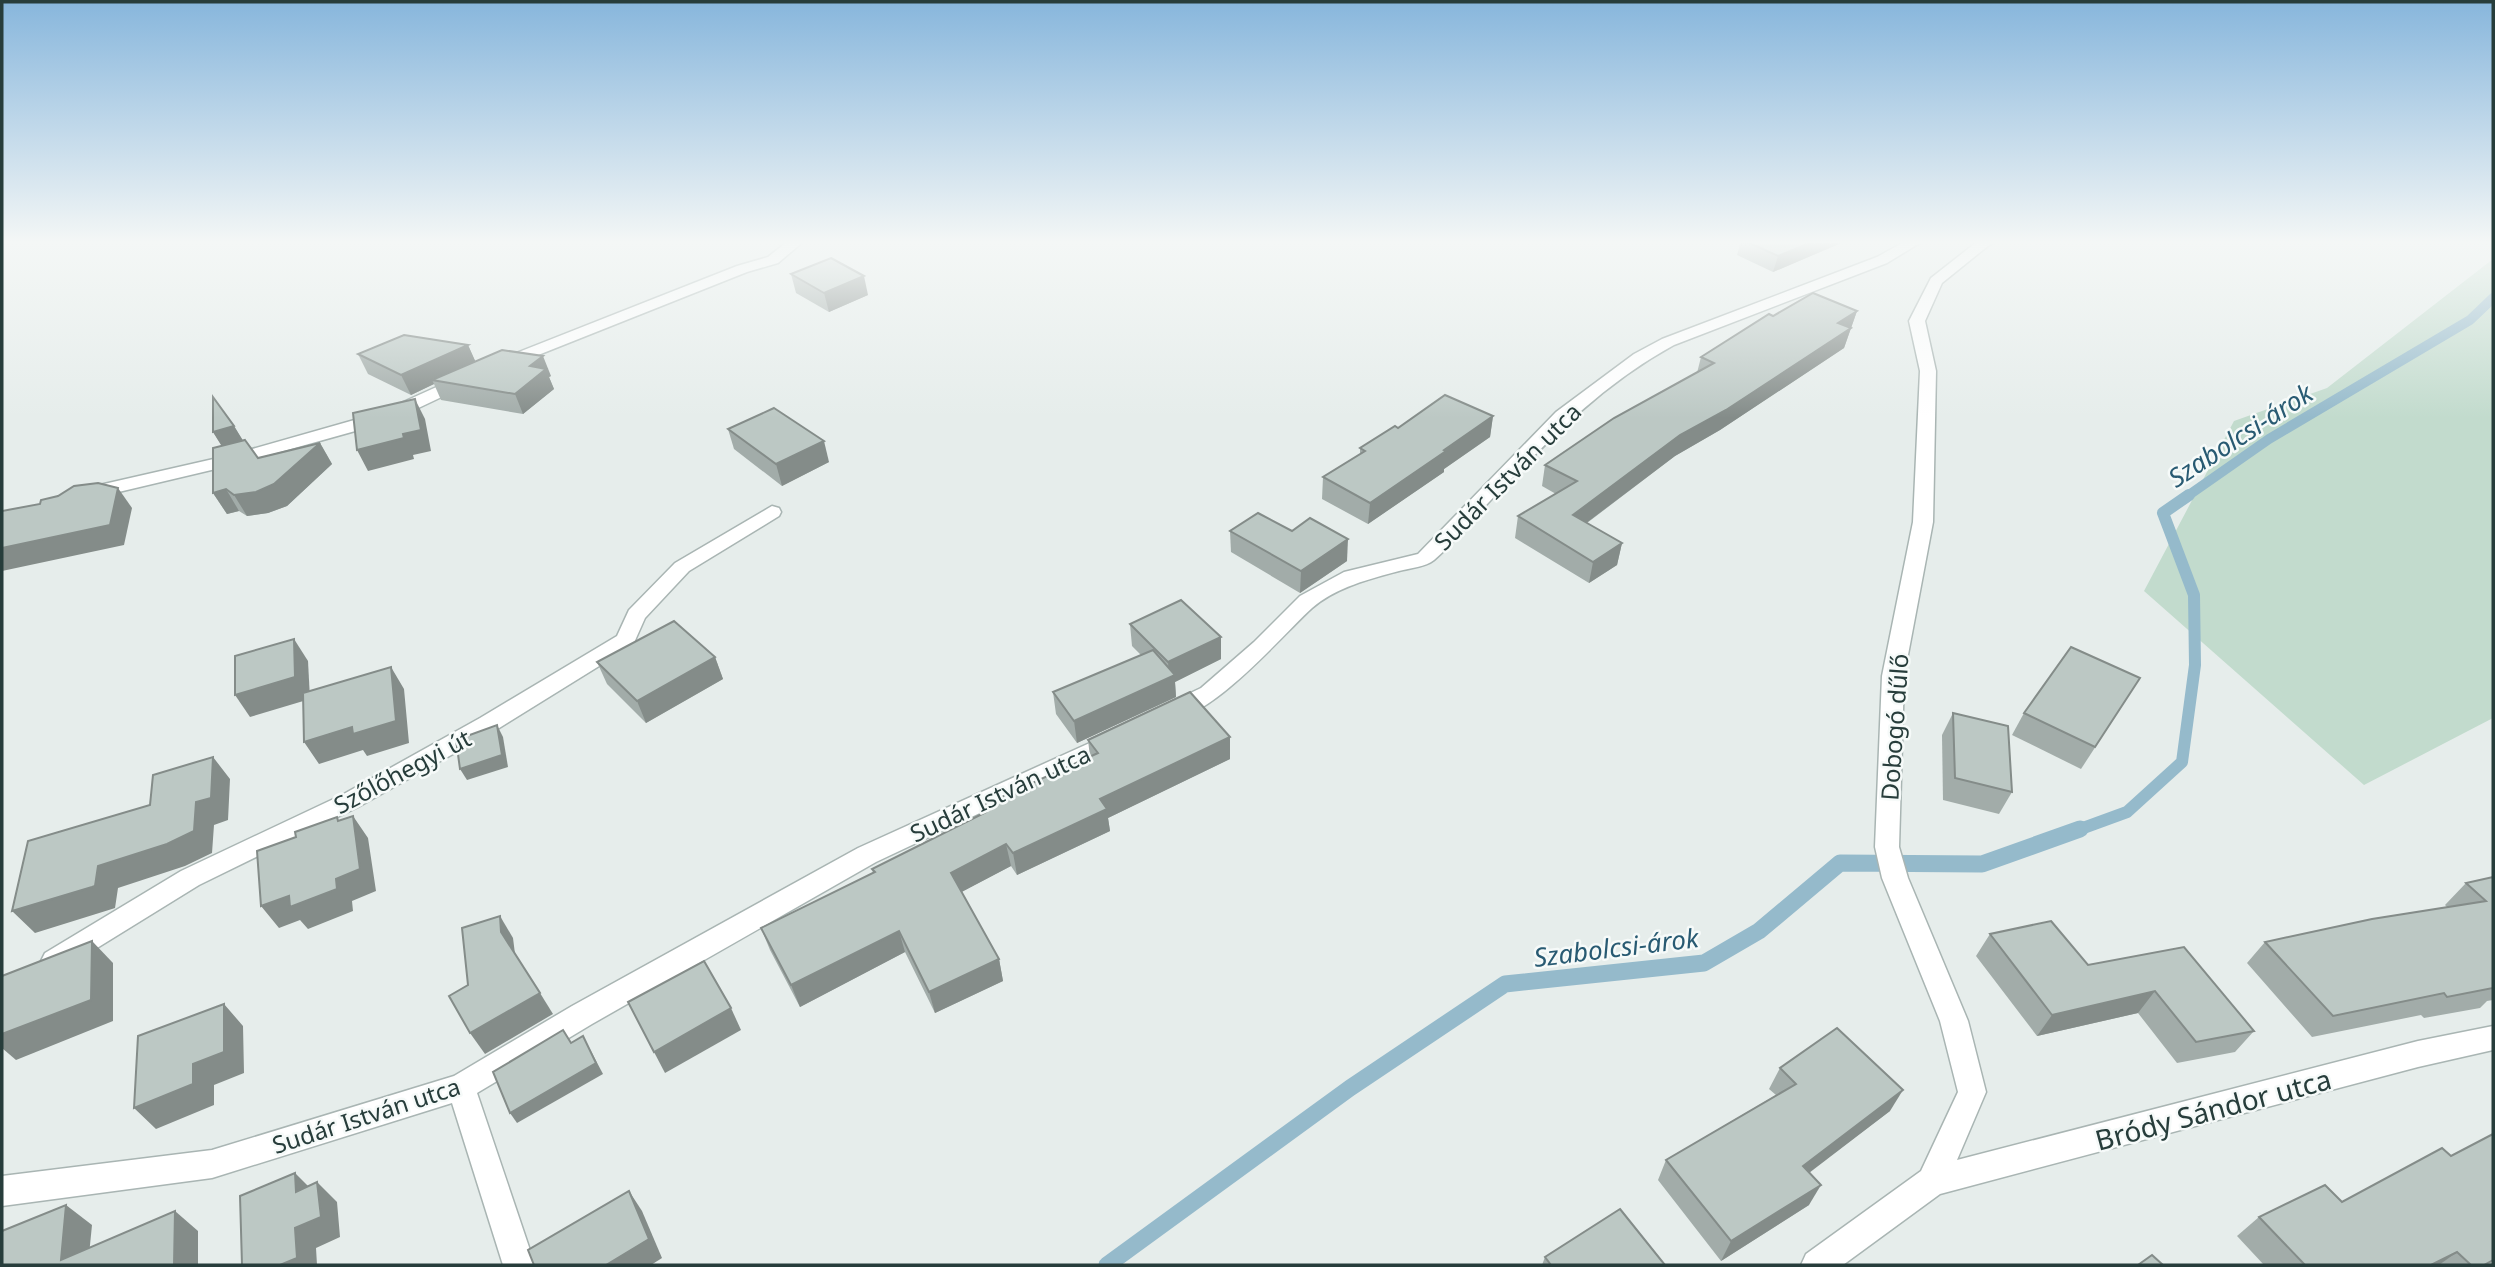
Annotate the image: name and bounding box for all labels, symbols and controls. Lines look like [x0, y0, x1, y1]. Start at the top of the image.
water label: Szabolcsi-árok [2161, 374, 2320, 495]
street label: Sudár István utca [1426, 395, 1588, 557]
street label: Dobogó dűlő [1872, 652, 1916, 802]
street label: Szőlőhegyi út [328, 721, 477, 821]
street label: Sudár István utca [904, 737, 1096, 849]
water label: Szabolcsi-árok [1532, 919, 1702, 975]
street label: Bródy Sándor utca [2091, 1059, 2335, 1159]
street label: Sudár István utca [268, 1069, 464, 1161]

